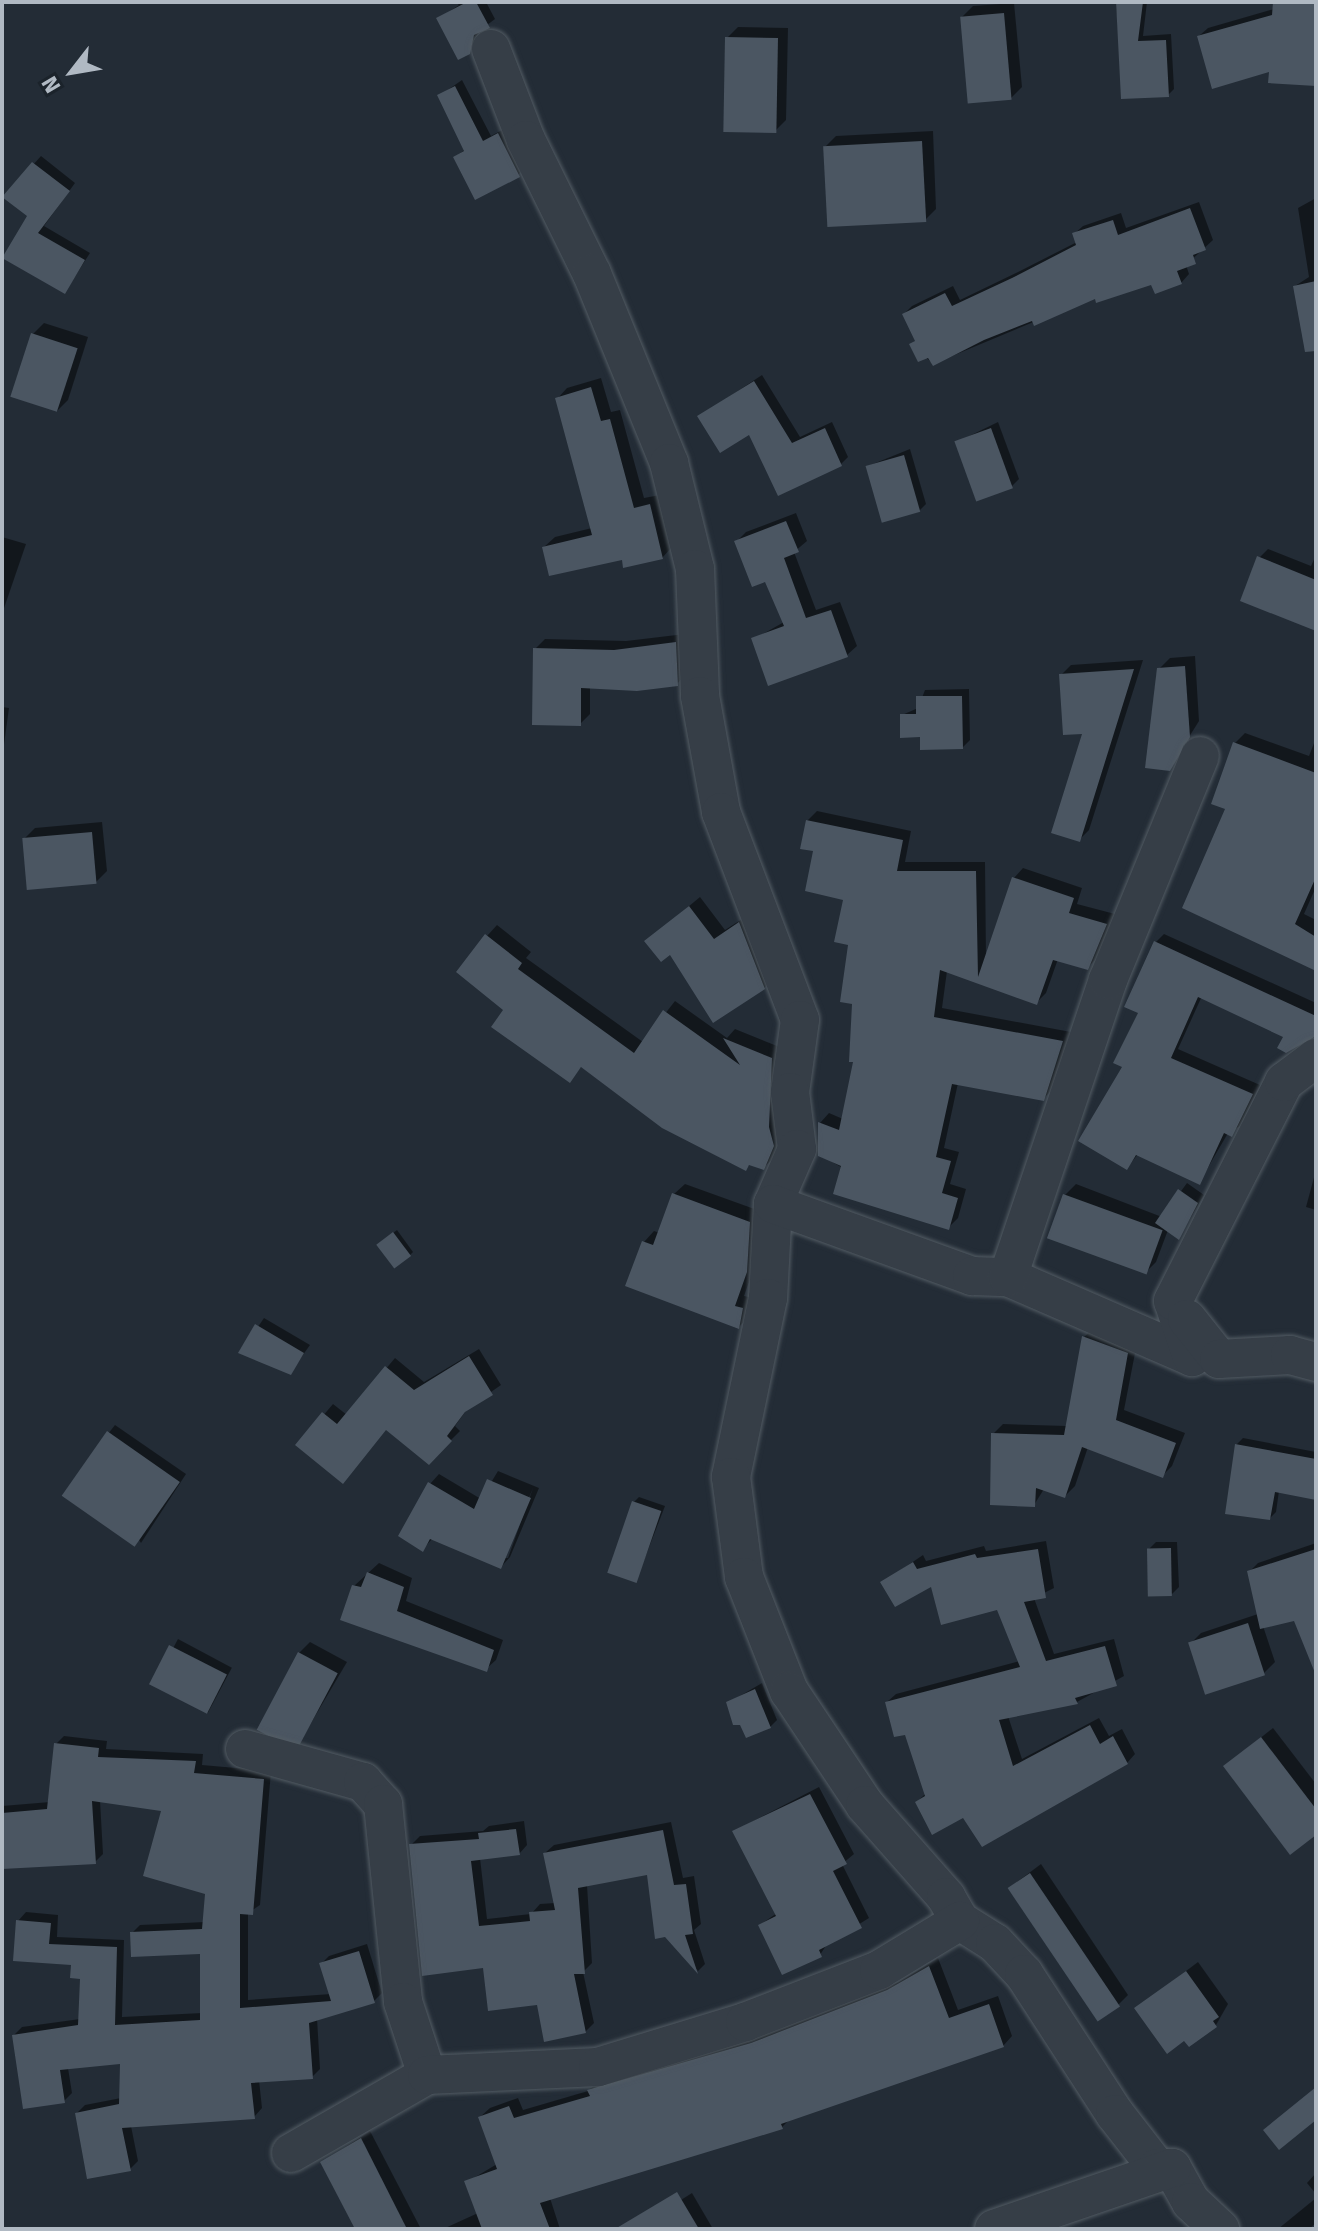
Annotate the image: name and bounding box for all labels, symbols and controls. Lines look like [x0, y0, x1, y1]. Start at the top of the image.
north arrow [32, 32, 112, 112]
text: N [36, 71, 66, 98]

